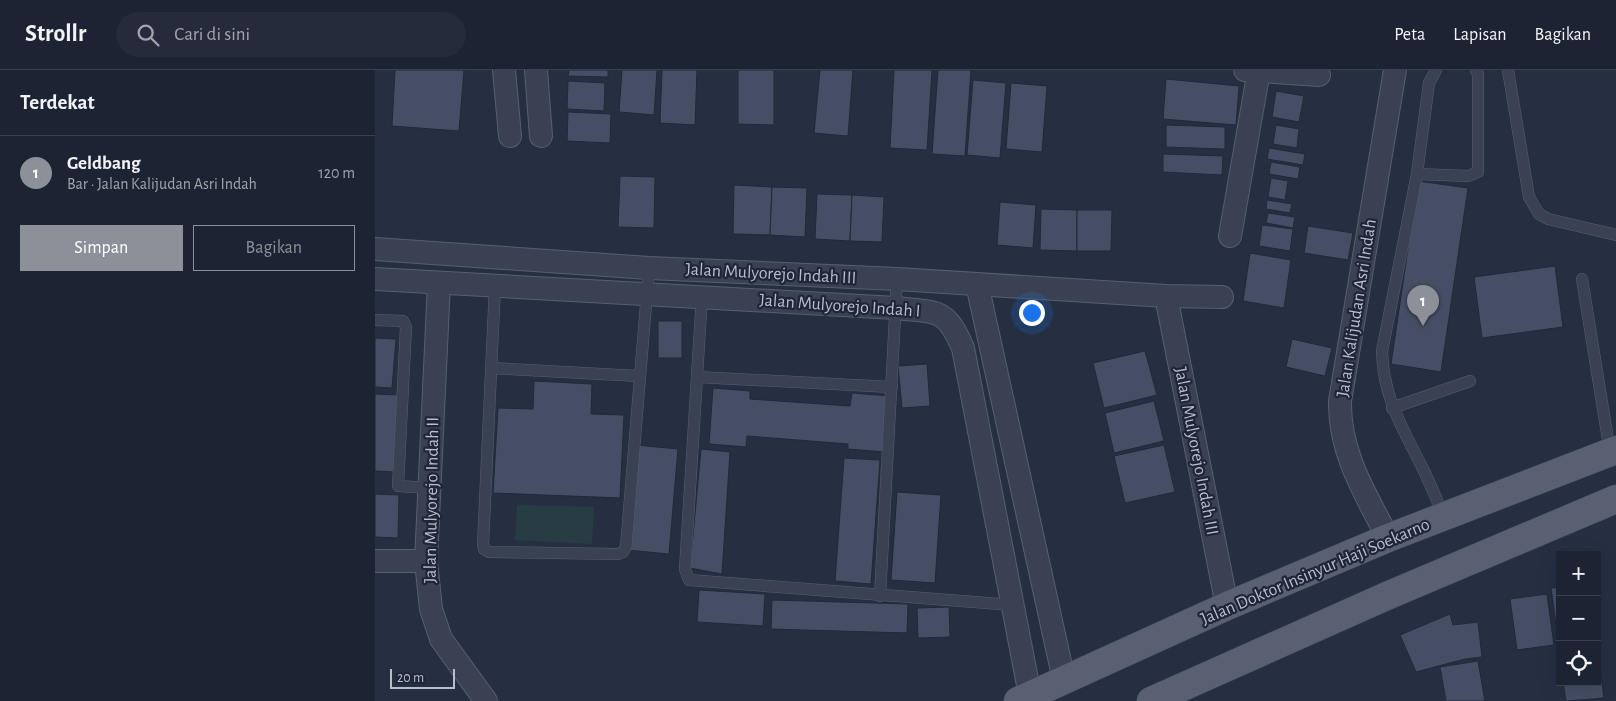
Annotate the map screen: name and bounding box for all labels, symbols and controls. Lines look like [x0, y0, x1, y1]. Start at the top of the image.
search box [116, 12, 466, 57]
icon: search [134, 21, 162, 49]
text: Strollr [25, 22, 86, 46]
text: Cari di sini [174, 25, 250, 44]
text: Peta [1394, 26, 1425, 44]
text: Lapisan [1453, 26, 1507, 44]
text: Bagikan [1535, 26, 1591, 44]
text: Terdekat [20, 92, 95, 113]
text: Geldbang [67, 154, 140, 173]
text: 1 [33, 165, 39, 181]
text: 120 m [318, 165, 355, 181]
text: Bar · Jalan Kalijudan Asri Indah [67, 176, 257, 192]
street label: Jalan Kalijudan Asri Indah [1334, 218, 1380, 398]
button: Simpan [20, 225, 183, 271]
button: Bagikan [193, 225, 355, 271]
street label: Jalan Mulyorejo Indah III [685, 261, 857, 287]
pin: 1 [1407, 285, 1439, 326]
street label: Jalan Mulyorejo Indah I [759, 291, 921, 321]
your location [1019, 300, 1045, 326]
street label: Jalan Mulyorejo Indah III [1171, 366, 1221, 537]
street label: Jalan Mulyorejo Indah II [422, 417, 442, 583]
street label: Jalan Doktor Insinyur Haji Soekarno [1198, 515, 1433, 628]
map controls [1556, 551, 1601, 686]
button: + [1556, 551, 1601, 596]
button: − [1556, 596, 1601, 641]
button: locate [1556, 641, 1601, 686]
scale bar [390, 666, 455, 689]
text: 20 m [397, 671, 424, 685]

